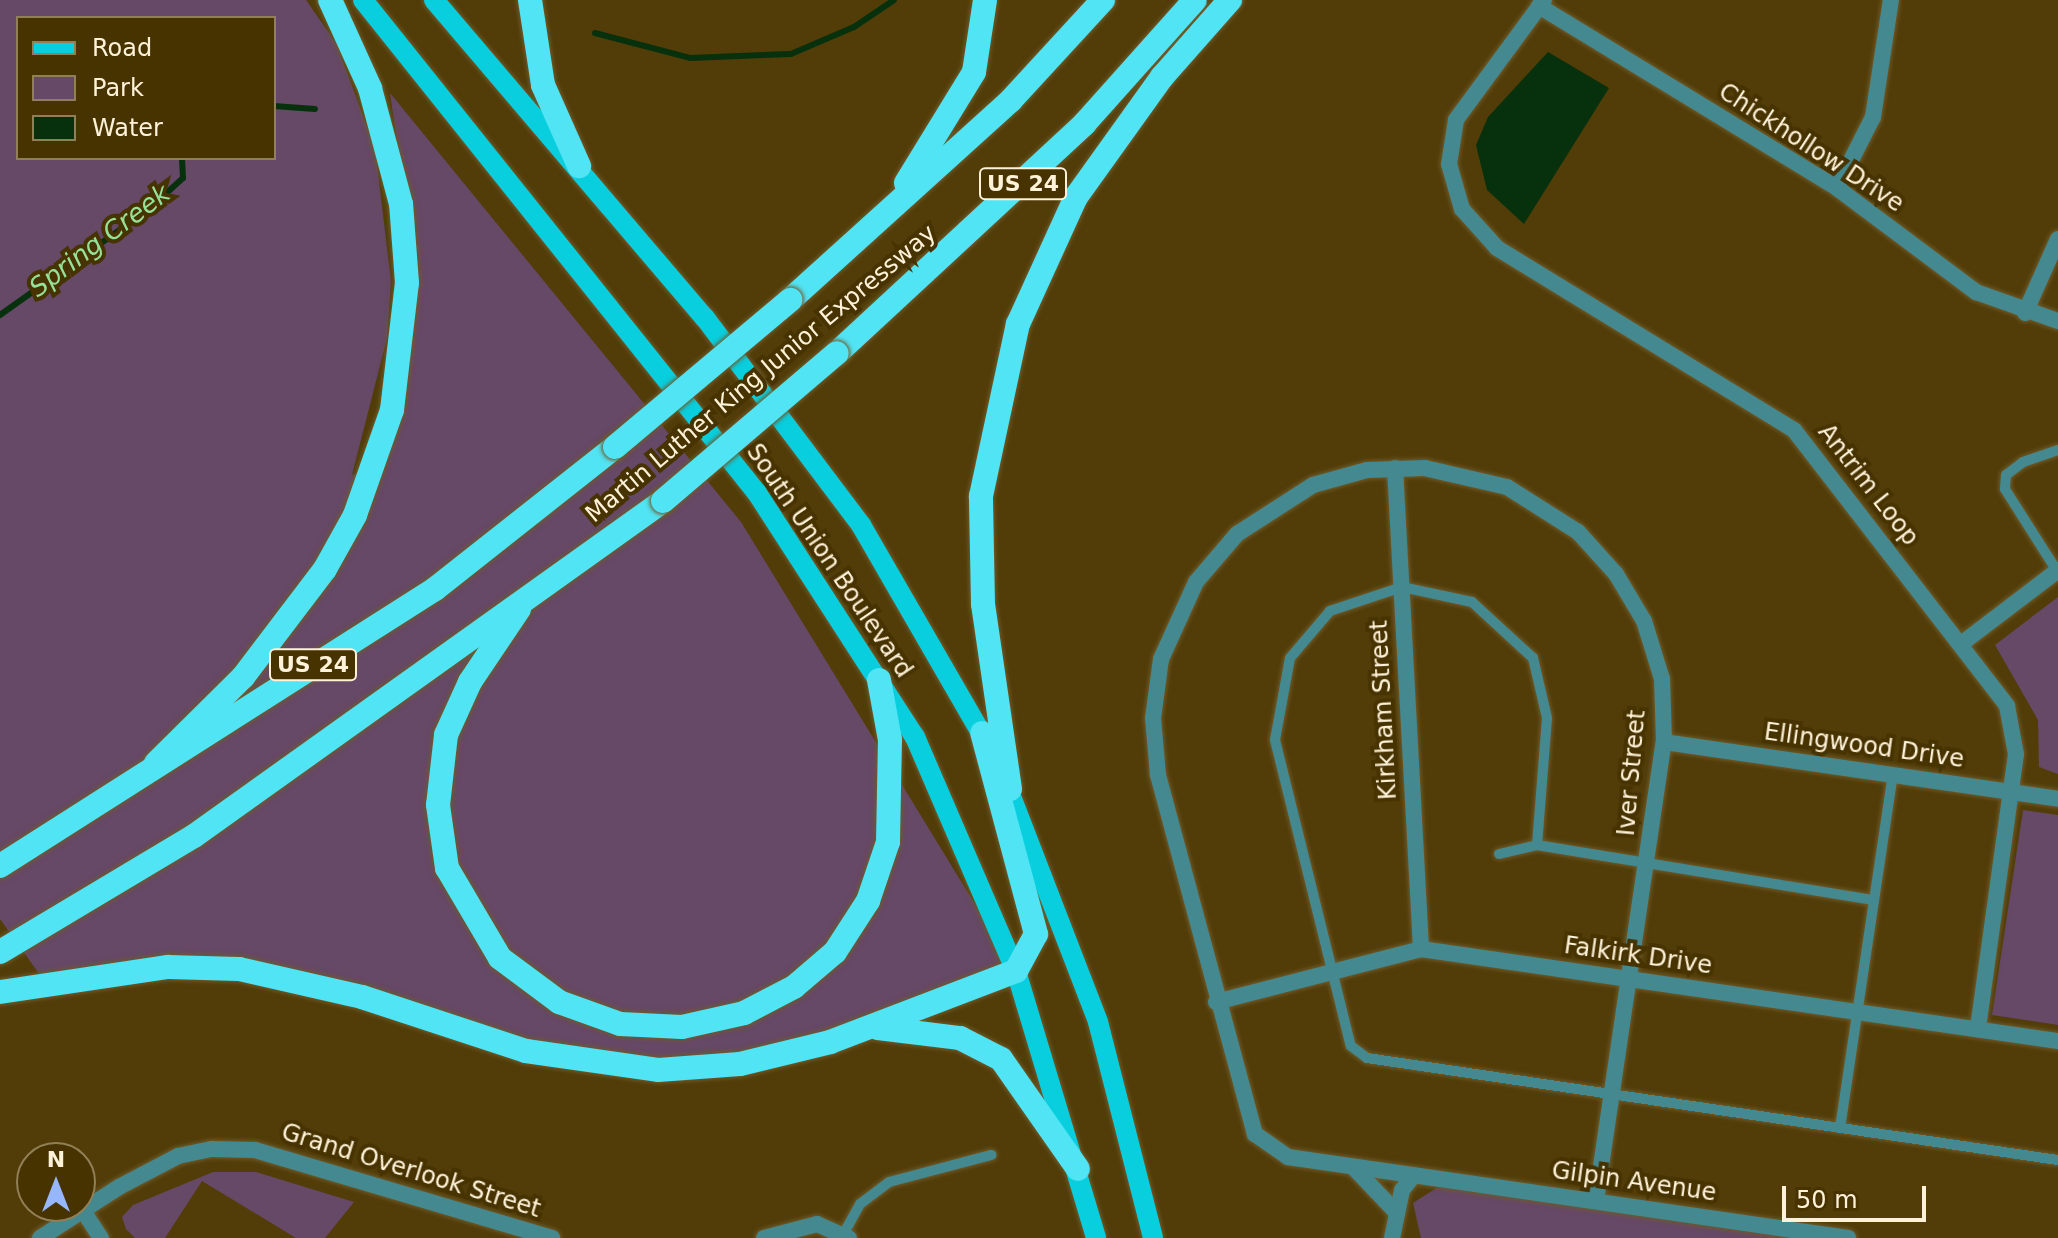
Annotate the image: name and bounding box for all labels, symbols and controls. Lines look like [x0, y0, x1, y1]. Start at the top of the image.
legend [16, 16, 276, 160]
text: Road [92, 34, 152, 62]
text: Park [92, 74, 144, 102]
street label: Chickhollow Drive [1713, 77, 1909, 219]
text: Water [92, 114, 163, 142]
road number: US 24 [979, 166, 1067, 202]
water label: Spring Creek [24, 178, 176, 304]
street label: Martin Luther King Junior Expressway [580, 219, 942, 529]
street label: Antrim Loop [1812, 419, 1924, 551]
street label: South Union Boulevard [740, 439, 918, 683]
street label: Kirkham Street [1365, 619, 1403, 801]
road number: US 24 [269, 647, 357, 683]
street label: Iver Street [1612, 709, 1652, 837]
street label: Ellingwood Drive [1762, 718, 1966, 774]
street label: Falkirk Drive [1562, 931, 1714, 981]
street label: Grand Overlook Street [278, 1118, 544, 1224]
north arrow [16, 1142, 96, 1222]
text: N [47, 1147, 65, 1172]
street label: Gilpin Avenue [1550, 1156, 1718, 1208]
scale bar [1786, 1170, 1930, 1220]
text: 50 m [1796, 1186, 1858, 1214]

